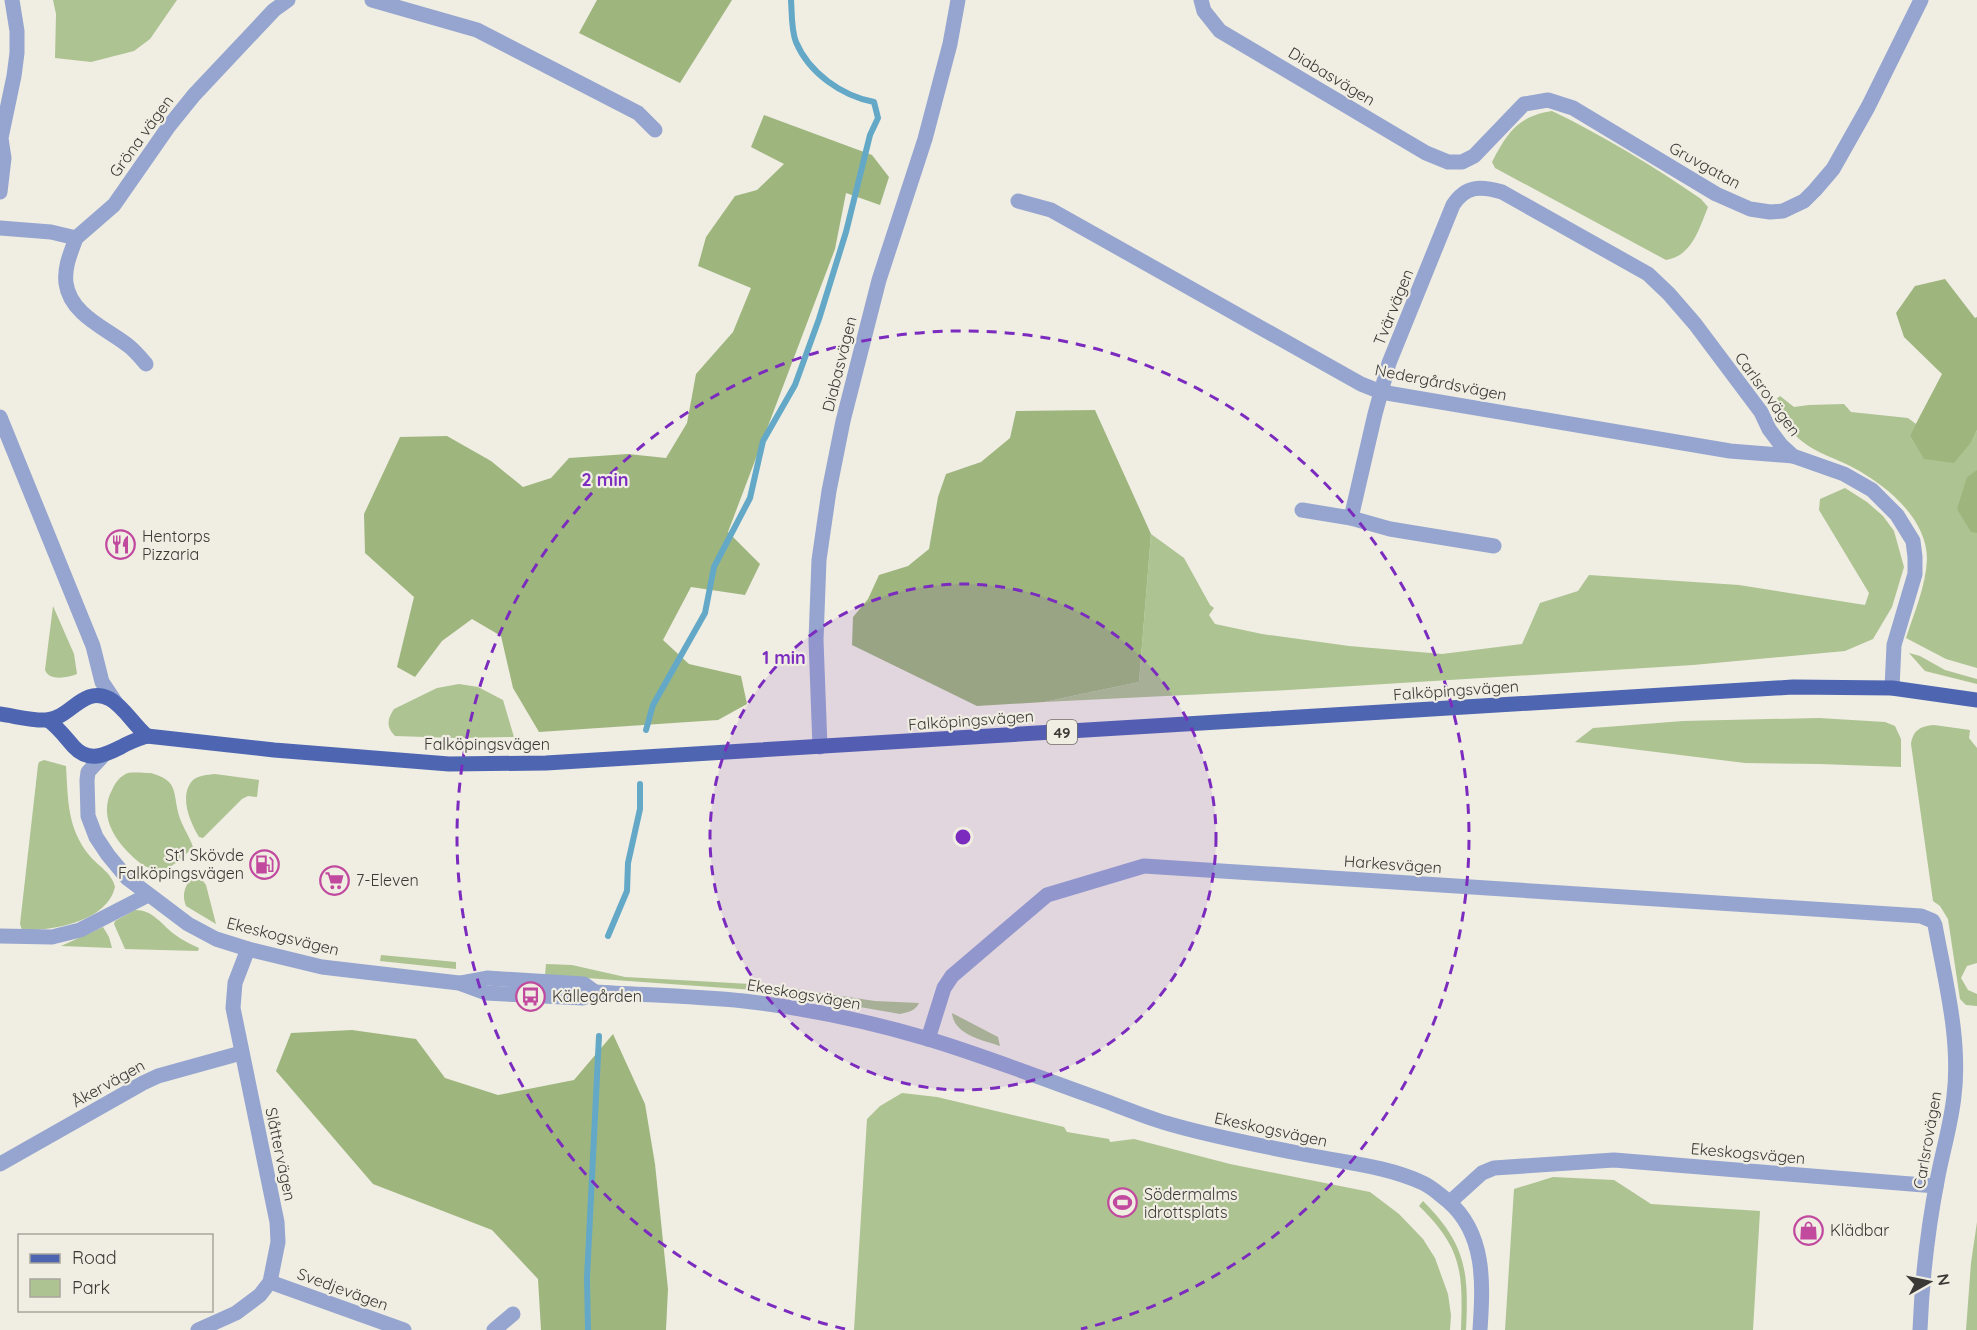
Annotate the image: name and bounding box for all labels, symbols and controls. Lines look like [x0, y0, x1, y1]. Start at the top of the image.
street label: Diabasvägen [1285, 42, 1379, 110]
street label: Gröna vägen [105, 91, 177, 181]
street label: Gruvgatan [1666, 137, 1744, 193]
street label: Tvärvägen [1369, 266, 1417, 348]
street label: Diabasvägen [817, 314, 861, 414]
street label: Carlsrovägen [1731, 348, 1805, 440]
street label: Nedergårdsvägen [1373, 359, 1509, 405]
text: 2 min [582, 468, 628, 491]
place label: Hentorps Pizzaria [142, 526, 210, 564]
restaurant icon: Hentorps Pizzaria [105, 529, 137, 561]
text: 1 min [762, 646, 806, 669]
street label: Falköpingsvägen [1392, 676, 1520, 704]
street label: Falköpingsvägen [907, 706, 1035, 734]
road number: 49 [1047, 720, 1077, 744]
street label: Falköpingsvägen [424, 734, 550, 754]
centre of rings [953, 827, 973, 847]
place label: St1 Skövde Falköpingsvägen [118, 845, 244, 883]
fuel station icon: St1 Skövde Falköpingsvägen [249, 848, 281, 880]
street label: Harkesvägen [1343, 851, 1443, 877]
supermarket icon: 7-Eleven [319, 864, 351, 896]
place label: 7-Eleven [356, 870, 419, 890]
street label: Ekeskogsvägen [225, 912, 341, 960]
street label: Ekeskogsvägen [746, 974, 862, 1014]
bus stop icon: Källegården [515, 980, 547, 1012]
place label: Källegården [552, 986, 642, 1006]
street label: Åkervägen [68, 1055, 148, 1111]
street label: Carlsrovägen [1909, 1090, 1945, 1190]
street label: Slåttervägen [261, 1105, 301, 1203]
street label: Ekeskogsvägen [1213, 1107, 1329, 1151]
street label: Ekeskogsvägen [1690, 1138, 1806, 1168]
place label: Södermalms idrottsplats [1144, 1184, 1238, 1222]
sports icon: Södermalms idrottsplats [1107, 1187, 1139, 1219]
shop icon: Klädbar [1793, 1214, 1825, 1246]
place label: Klädbar [1830, 1220, 1889, 1240]
legend [18, 1234, 213, 1312]
text: Road [72, 1246, 117, 1269]
north arrow [1899, 1252, 1959, 1312]
street label: Svedjevägen [295, 1263, 391, 1315]
text: N [1933, 1272, 1955, 1287]
text: Park [72, 1276, 110, 1299]

